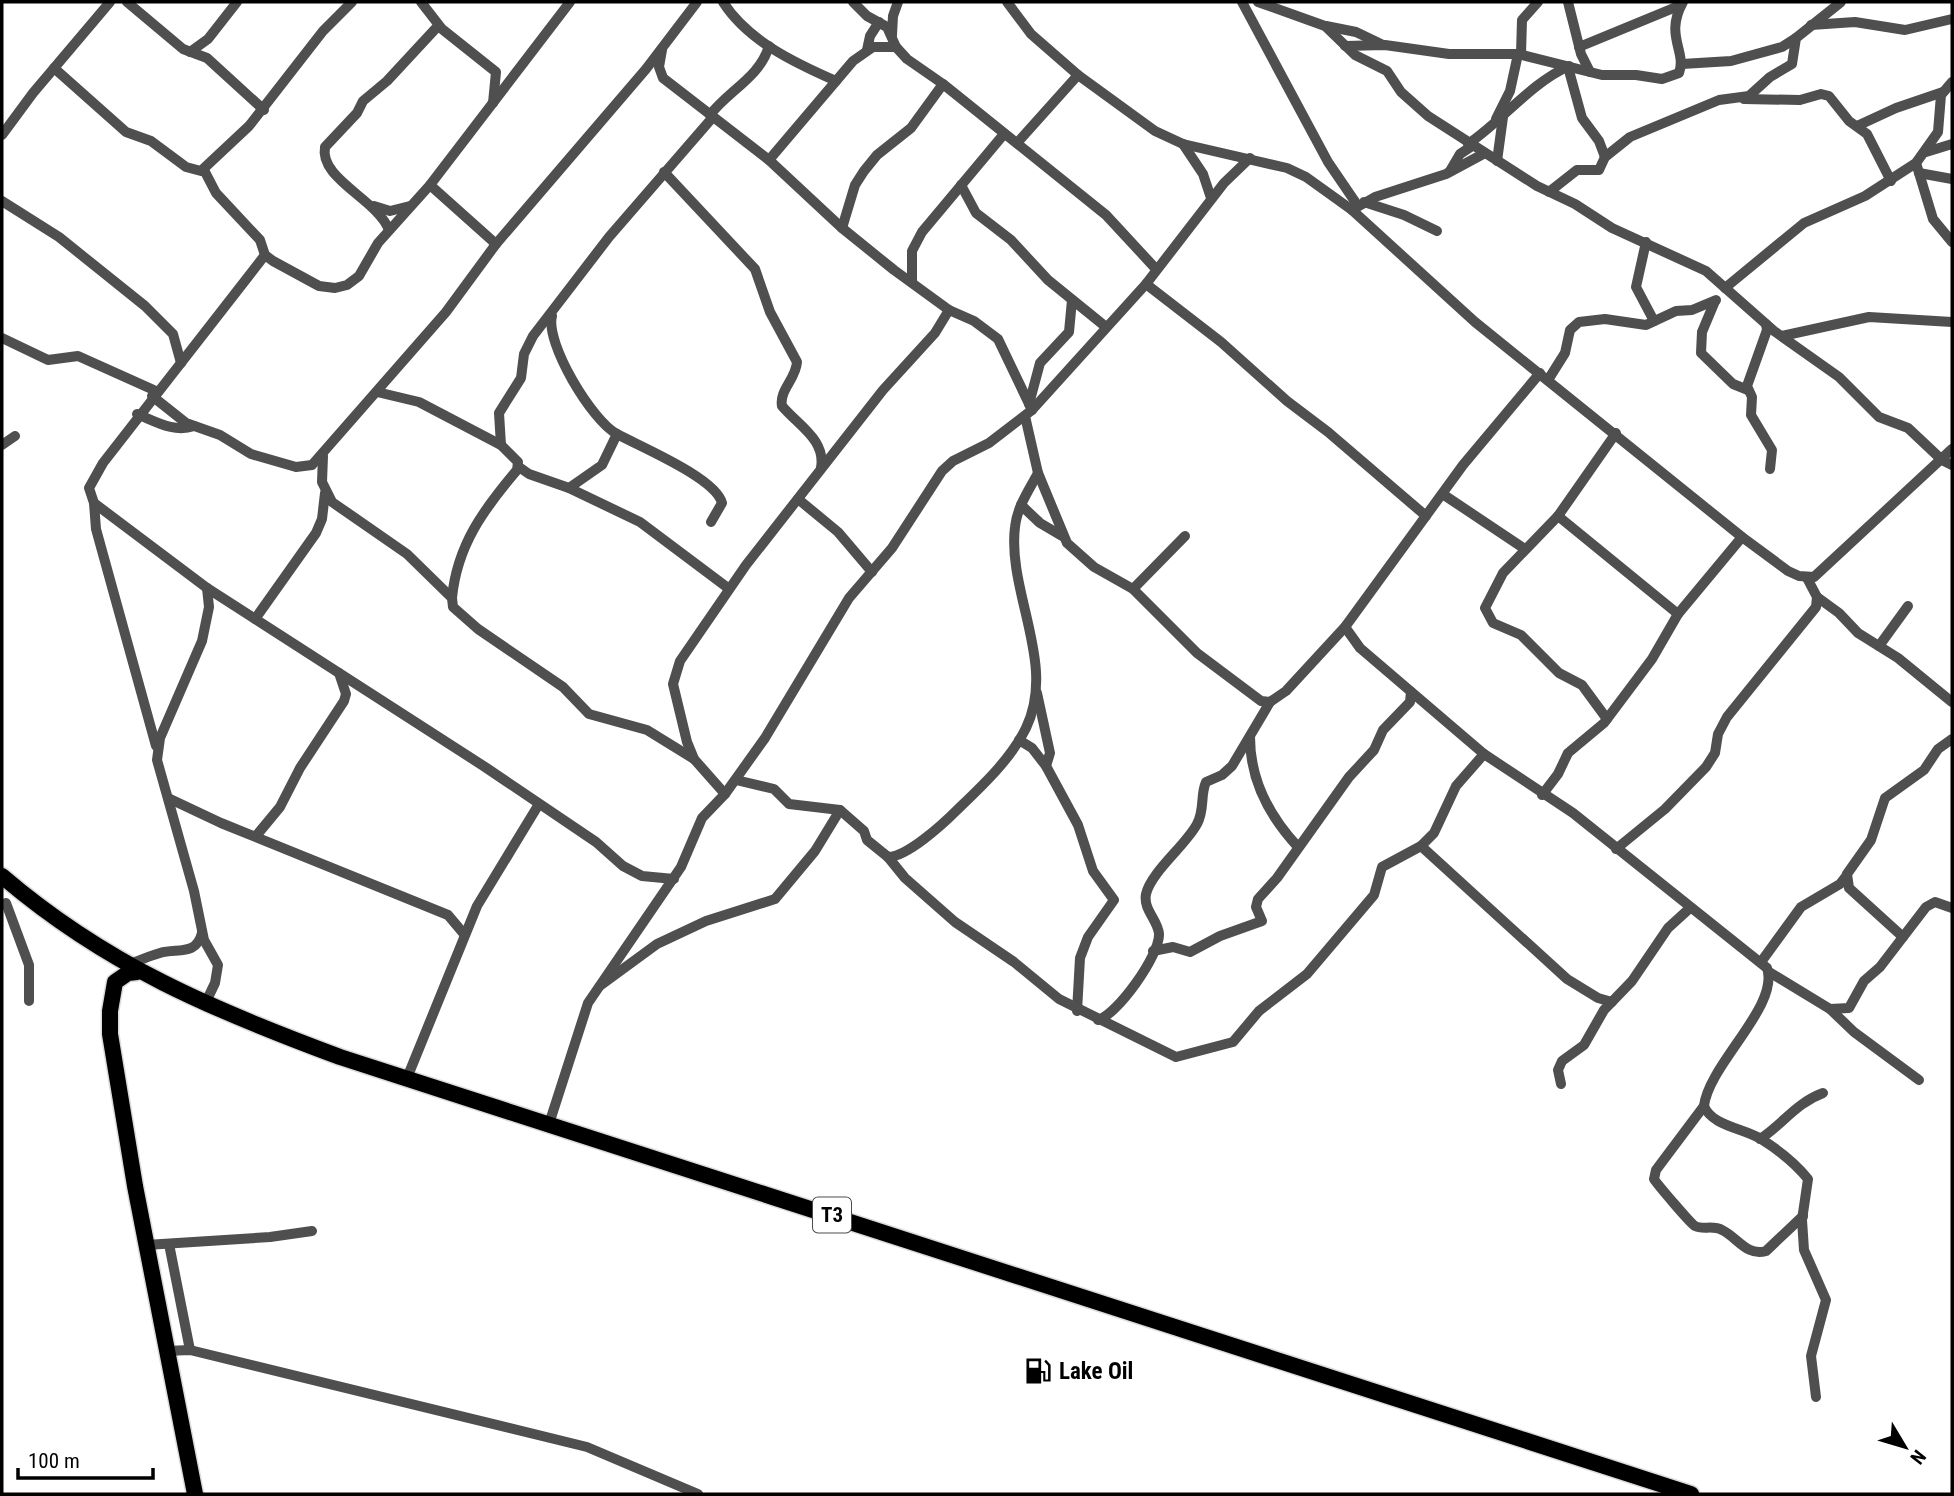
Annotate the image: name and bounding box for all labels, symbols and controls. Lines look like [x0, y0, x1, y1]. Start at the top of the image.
road number: T3 [813, 1198, 851, 1232]
fuel station icon: Lake Oil [1023, 1356, 1053, 1386]
place label: Lake Oil [1059, 1358, 1133, 1385]
north arrow [1870, 1412, 1940, 1482]
scale bar [18, 1436, 152, 1480]
text: N [1905, 1445, 1931, 1469]
text: 100 m [28, 1449, 80, 1473]

